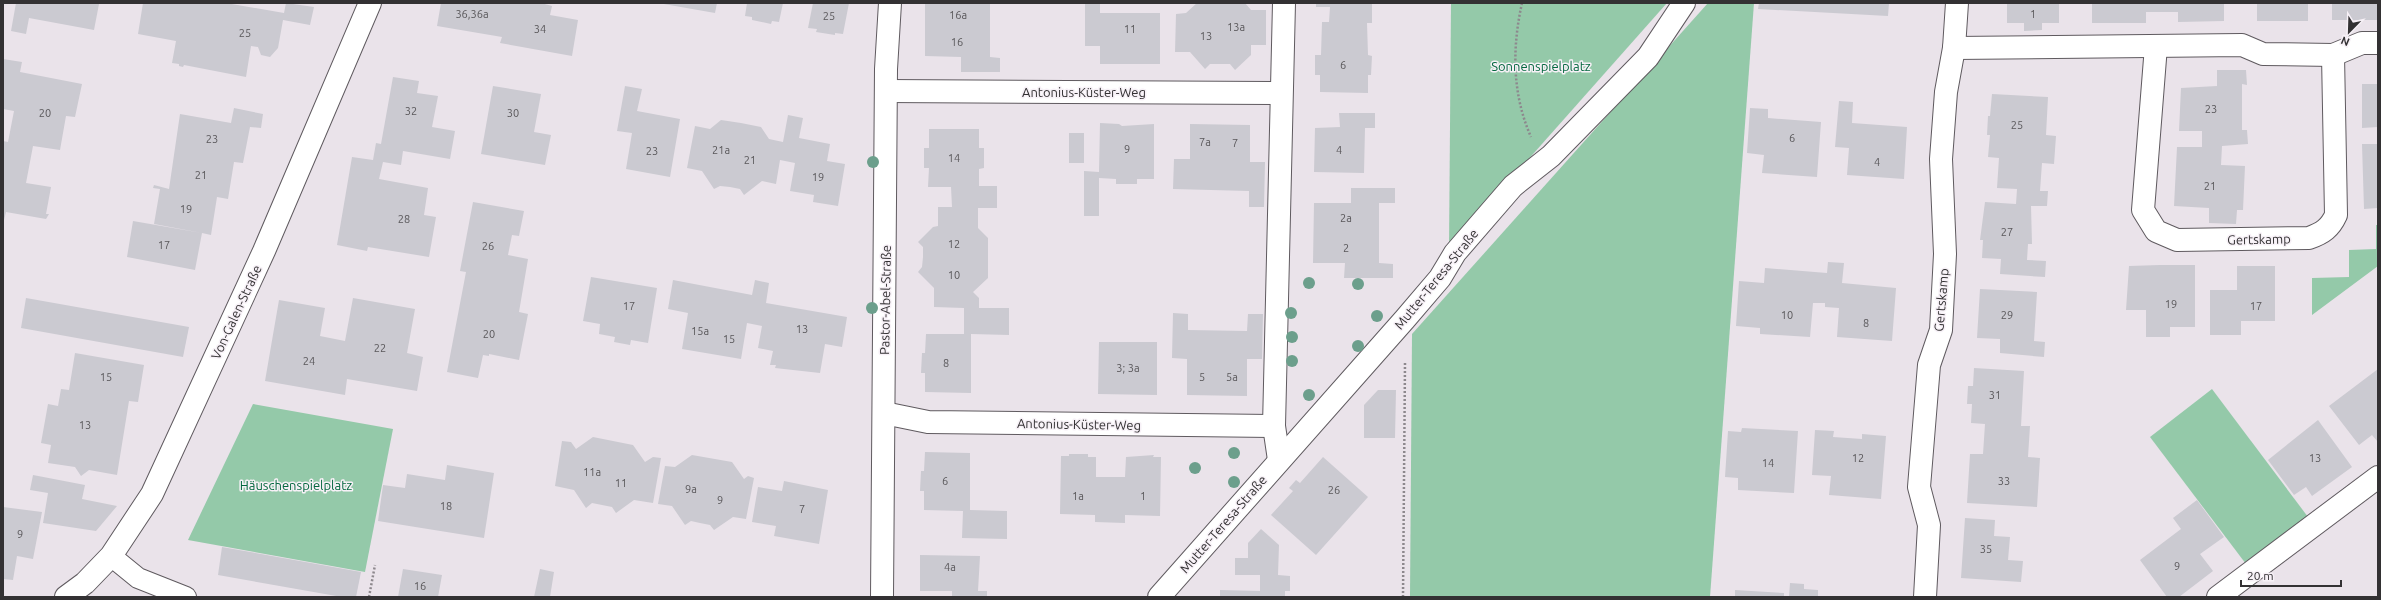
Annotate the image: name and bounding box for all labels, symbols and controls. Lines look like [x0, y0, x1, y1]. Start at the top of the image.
house number: 36,36a [455, 8, 489, 20]
house number: 1 [2030, 8, 2036, 20]
house number: 16a [949, 9, 967, 21]
house number: 25 [823, 10, 835, 22]
north arrow [2329, 12, 2369, 52]
house number: 13a [1227, 21, 1245, 33]
house number: 34 [534, 23, 546, 35]
house number: 11 [1124, 23, 1136, 35]
house number: 25 [239, 27, 251, 39]
house number: 13 [1200, 30, 1212, 42]
text: N [2339, 34, 2351, 48]
house number: 16 [951, 36, 963, 48]
house number: 6 [1340, 59, 1346, 71]
park label: Sonnenspielplatz [1491, 59, 1591, 73]
street label: Antonius-Küster-Weg [1022, 85, 1146, 99]
house number: 23 [2205, 103, 2217, 115]
house number: 32 [405, 105, 417, 117]
house number: 20 [39, 107, 51, 119]
house number: 30 [507, 107, 519, 119]
house number: 25 [2011, 119, 2023, 131]
house number: 6 [1789, 132, 1795, 144]
house number: 23 [206, 133, 218, 145]
house number: 7a [1199, 136, 1211, 148]
house number: 7 [1232, 137, 1238, 149]
house number: 9 [1124, 143, 1130, 155]
house number: 21a [712, 144, 730, 156]
house number: 4 [1336, 144, 1342, 156]
house number: 23 [646, 145, 658, 157]
house number: 14 [948, 152, 960, 164]
house number: 21 [744, 154, 756, 166]
house number: 4 [1874, 156, 1880, 168]
house number: 21 [195, 169, 207, 181]
house number: 19 [812, 171, 824, 183]
house number: 21 [2204, 180, 2216, 192]
house number: 19 [180, 203, 192, 215]
house number: 2a [1340, 212, 1352, 224]
house number: 28 [398, 213, 410, 225]
street label: Mutter-Teresa-Straße [1391, 226, 1481, 332]
house number: 27 [2001, 226, 2013, 238]
street label: Gertskamp [2227, 231, 2291, 247]
house number: 12 [948, 238, 960, 250]
house number: 17 [158, 239, 170, 251]
house number: 26 [482, 240, 494, 252]
house number: 2 [1343, 242, 1349, 254]
street label: Pastor-Abel-Straße [877, 245, 893, 355]
street label: Von-Galen-Straße [208, 263, 264, 361]
street label: Gertskamp [1931, 268, 1951, 332]
house number: 10 [948, 269, 960, 281]
house number: 19 [2165, 298, 2177, 310]
house number: 17 [623, 300, 635, 312]
house number: 17 [2250, 300, 2262, 312]
house number: 10 [1781, 309, 1793, 321]
house number: 29 [2001, 309, 2013, 321]
house number: 8 [1863, 317, 1869, 329]
house number: 13 [796, 323, 808, 335]
house number: 15a [691, 325, 709, 337]
house number: 20 [483, 328, 495, 340]
house number: 15 [723, 333, 735, 345]
house number: 22 [374, 342, 386, 354]
house number: 24 [303, 355, 315, 367]
house number: 8 [943, 357, 949, 369]
house number: 3; 3a [1116, 362, 1140, 374]
house number: 15 [100, 371, 112, 383]
house number: 5 [1199, 371, 1205, 383]
house number: 5a [1226, 371, 1238, 383]
house number: 31 [1989, 389, 2001, 401]
street label: Antonius-Küster-Weg [1017, 416, 1141, 432]
house number: 13 [79, 419, 91, 431]
house number: 12 [1852, 452, 1864, 464]
house number: 13 [2309, 452, 2321, 464]
house number: 14 [1762, 457, 1774, 469]
house number: 11a [583, 466, 601, 478]
street label: Mutter-Teresa-Straße [1177, 472, 1269, 576]
house number: 6 [942, 475, 948, 487]
house number: 33 [1998, 475, 2010, 487]
house number: 11 [615, 477, 627, 489]
park label: Häuschenspielplatz [240, 478, 352, 492]
house number: 9a [685, 483, 697, 495]
house number: 26 [1328, 484, 1340, 496]
house number: 1a [1072, 490, 1084, 502]
house number: 1 [1140, 490, 1146, 502]
house number: 9 [717, 494, 723, 506]
house number: 18 [440, 500, 452, 512]
house number: 7 [799, 503, 805, 515]
house number: 9 [17, 528, 23, 540]
house number: 35 [1980, 543, 1992, 555]
house number: 9 [2174, 560, 2180, 572]
house number: 4a [944, 561, 956, 573]
scale bar [2241, 562, 2341, 588]
text: 20 m [2247, 569, 2274, 582]
house number: 16 [414, 580, 426, 592]

